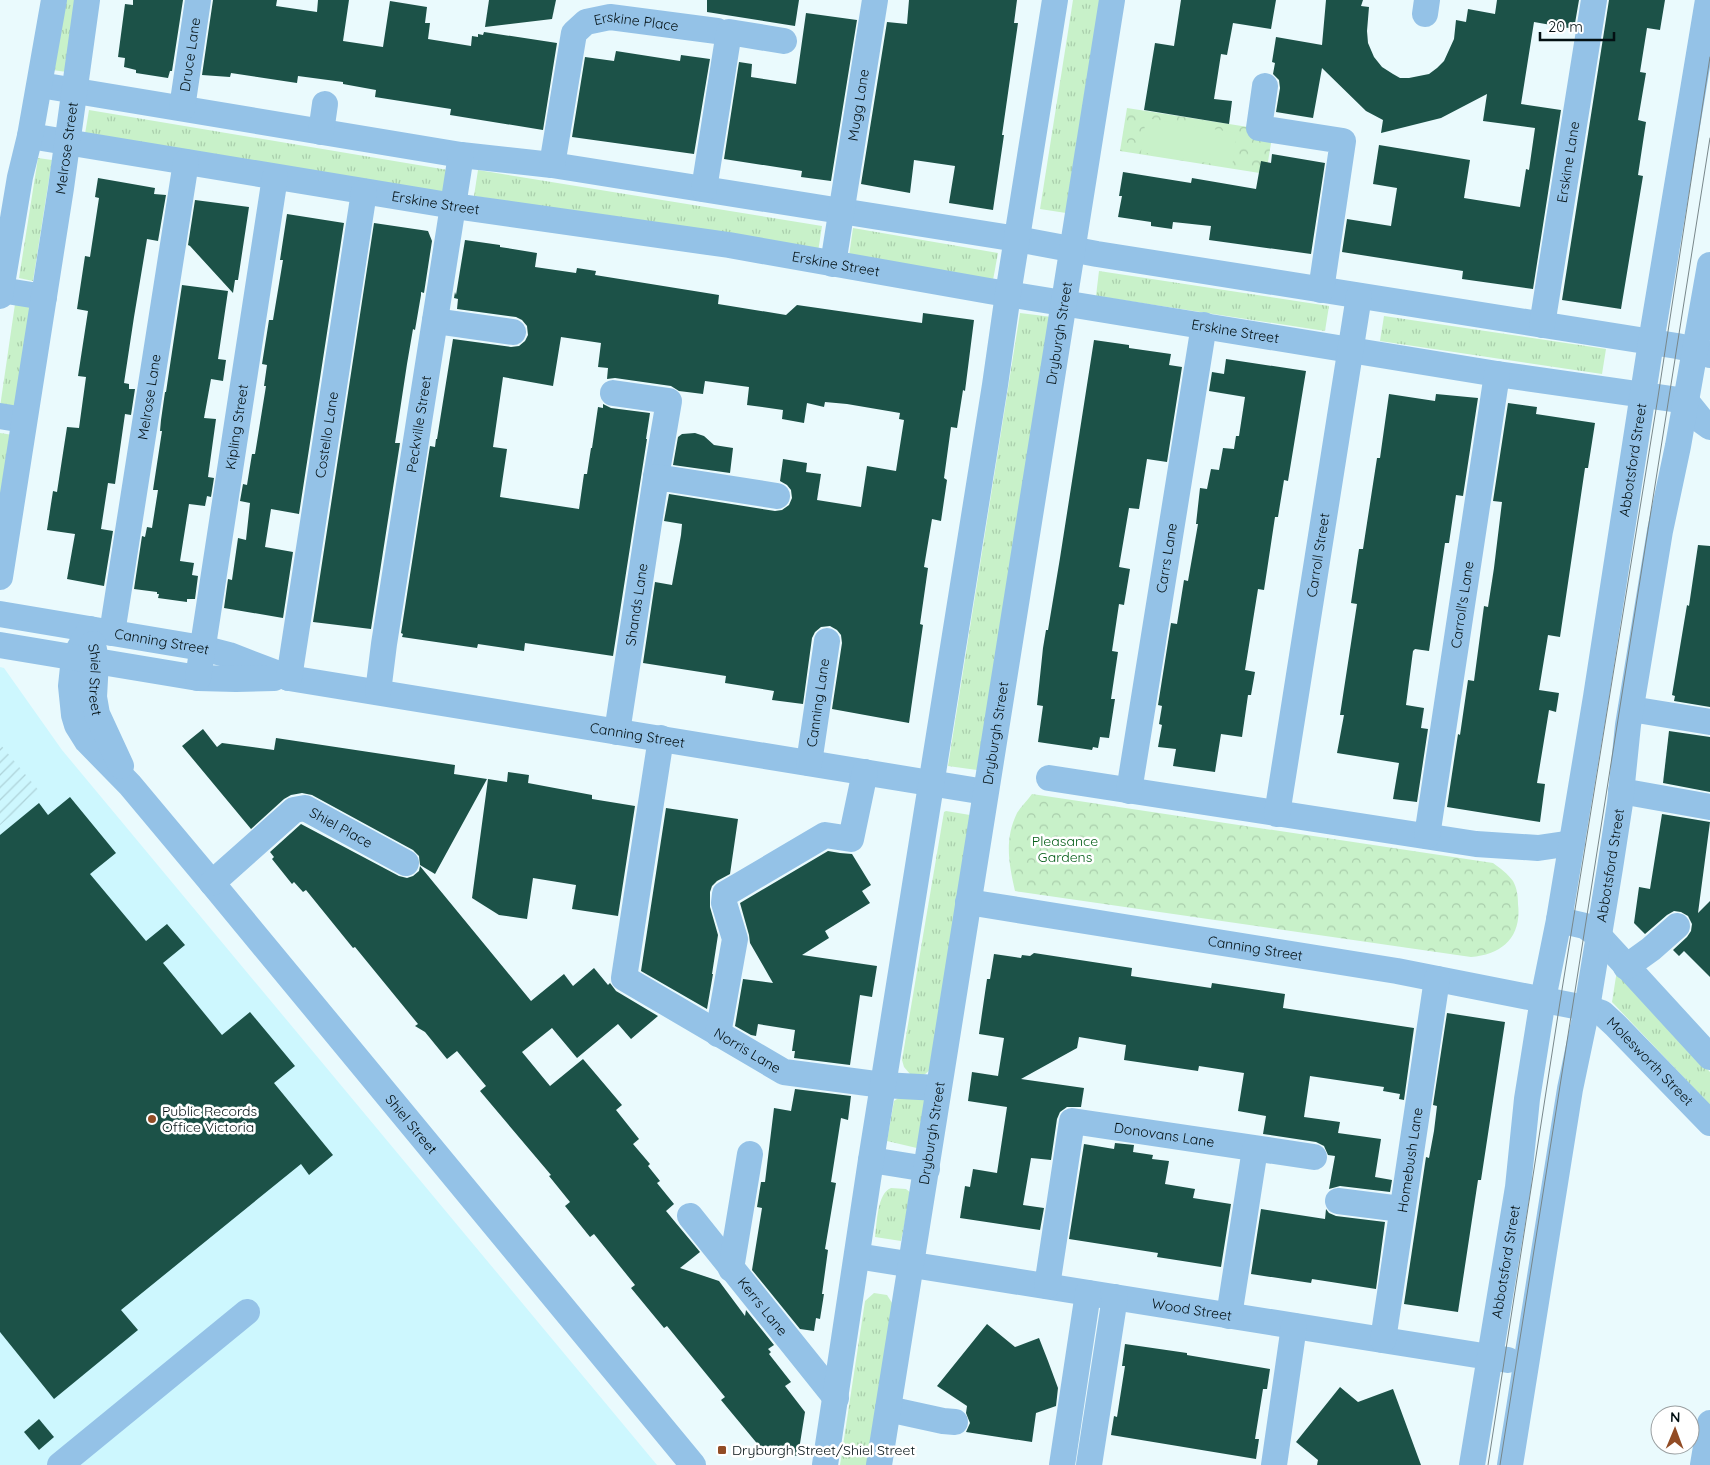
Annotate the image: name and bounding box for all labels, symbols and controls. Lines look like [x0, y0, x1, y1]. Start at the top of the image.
street label: Erskine Place [592, 8, 680, 35]
scale bar [1540, 10, 1614, 42]
street label: Druce Lane [176, 16, 204, 93]
text: 20 m [1548, 17, 1583, 36]
street label: Mugg Lane [844, 68, 873, 142]
street label: Melrose Street [51, 101, 82, 196]
street label: Erskine Lane [1553, 120, 1583, 204]
street label: Erskine Street [390, 187, 481, 219]
street label: Erskine Street [791, 247, 881, 281]
street label: Dryburgh Street [1042, 280, 1076, 386]
street label: Erskine Street [1190, 315, 1281, 347]
street label: Melrose Lane [133, 353, 165, 441]
street label: Peckville Street [402, 374, 435, 474]
street label: Kipling Street [221, 383, 252, 471]
street label: Costello Lane [311, 390, 342, 479]
street label: Abbotsford Street [1615, 402, 1650, 518]
street label: Carroll Street [1302, 511, 1334, 599]
street label: Carrs Lane [1152, 522, 1181, 594]
street label: Carroll's Lane [1447, 560, 1478, 650]
street label: Shands Lane [621, 562, 652, 647]
street label: Canning Street [113, 624, 211, 659]
street label: Shiel Street [84, 642, 106, 717]
street label: Canning Lane [802, 657, 833, 748]
street label: Dryburgh Street [978, 680, 1012, 786]
street label: Canning Street [589, 718, 686, 752]
street label: Shiel Place [306, 803, 376, 852]
street label: Abbotsford Street [1592, 807, 1628, 924]
park label: Pleasance Gardens [1032, 832, 1098, 866]
street label: Canning Street [1207, 932, 1304, 965]
street label: Molesworth Street [1603, 1013, 1697, 1110]
street label: Norris Lane [711, 1024, 784, 1077]
street label: Dryburgh Street [915, 1080, 949, 1186]
street label: Shiel Street [381, 1091, 441, 1158]
place label: Public Records Office Victoria [162, 1102, 257, 1136]
street label: Homebush Lane [1393, 1106, 1427, 1214]
marker: Public Records Office Victoria [146, 1113, 158, 1125]
street label: Donovans Lane [1113, 1118, 1216, 1151]
street label: Abbotsford Street [1487, 1203, 1524, 1320]
street label: Kerrs Lane [734, 1273, 792, 1340]
street label: Wood Street [1150, 1294, 1233, 1325]
north arrow [1650, 1405, 1700, 1455]
text: N [1670, 1408, 1681, 1426]
place label: Dryburgh Street/Shiel Street [732, 1441, 915, 1459]
marker: Dryburgh Street/Shiel Street [716, 1444, 728, 1456]

